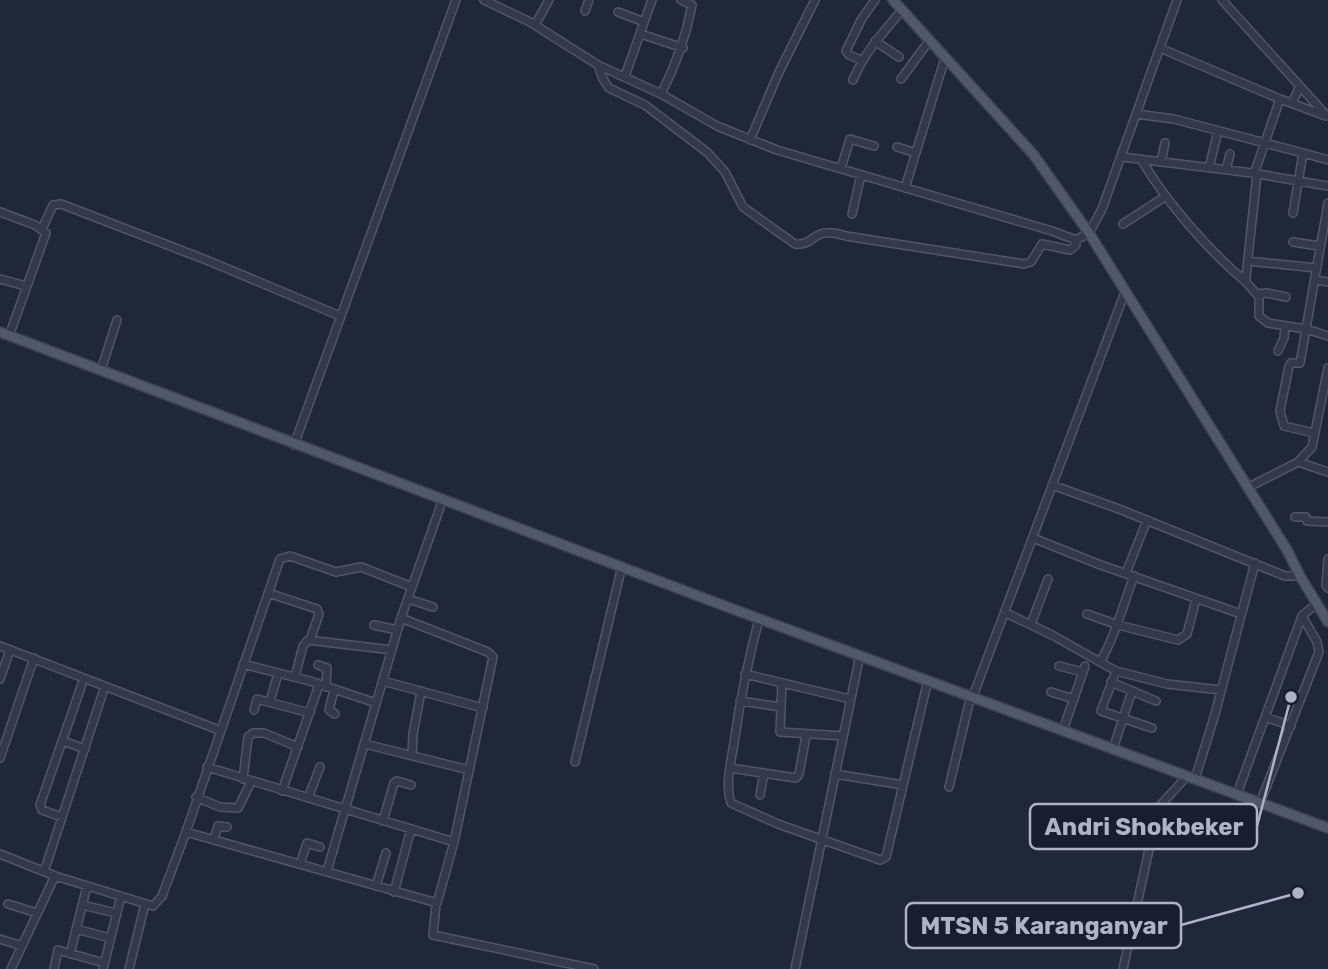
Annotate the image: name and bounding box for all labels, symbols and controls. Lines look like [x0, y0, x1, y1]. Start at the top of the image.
callout: Andri Shokbeker [1030, 804, 1257, 849]
text: Andri Shokbeker [1045, 813, 1244, 841]
callout: MTSN 5 Karanganyar [906, 903, 1181, 948]
text: MTSN 5 Karanganyar [920, 912, 1168, 940]

